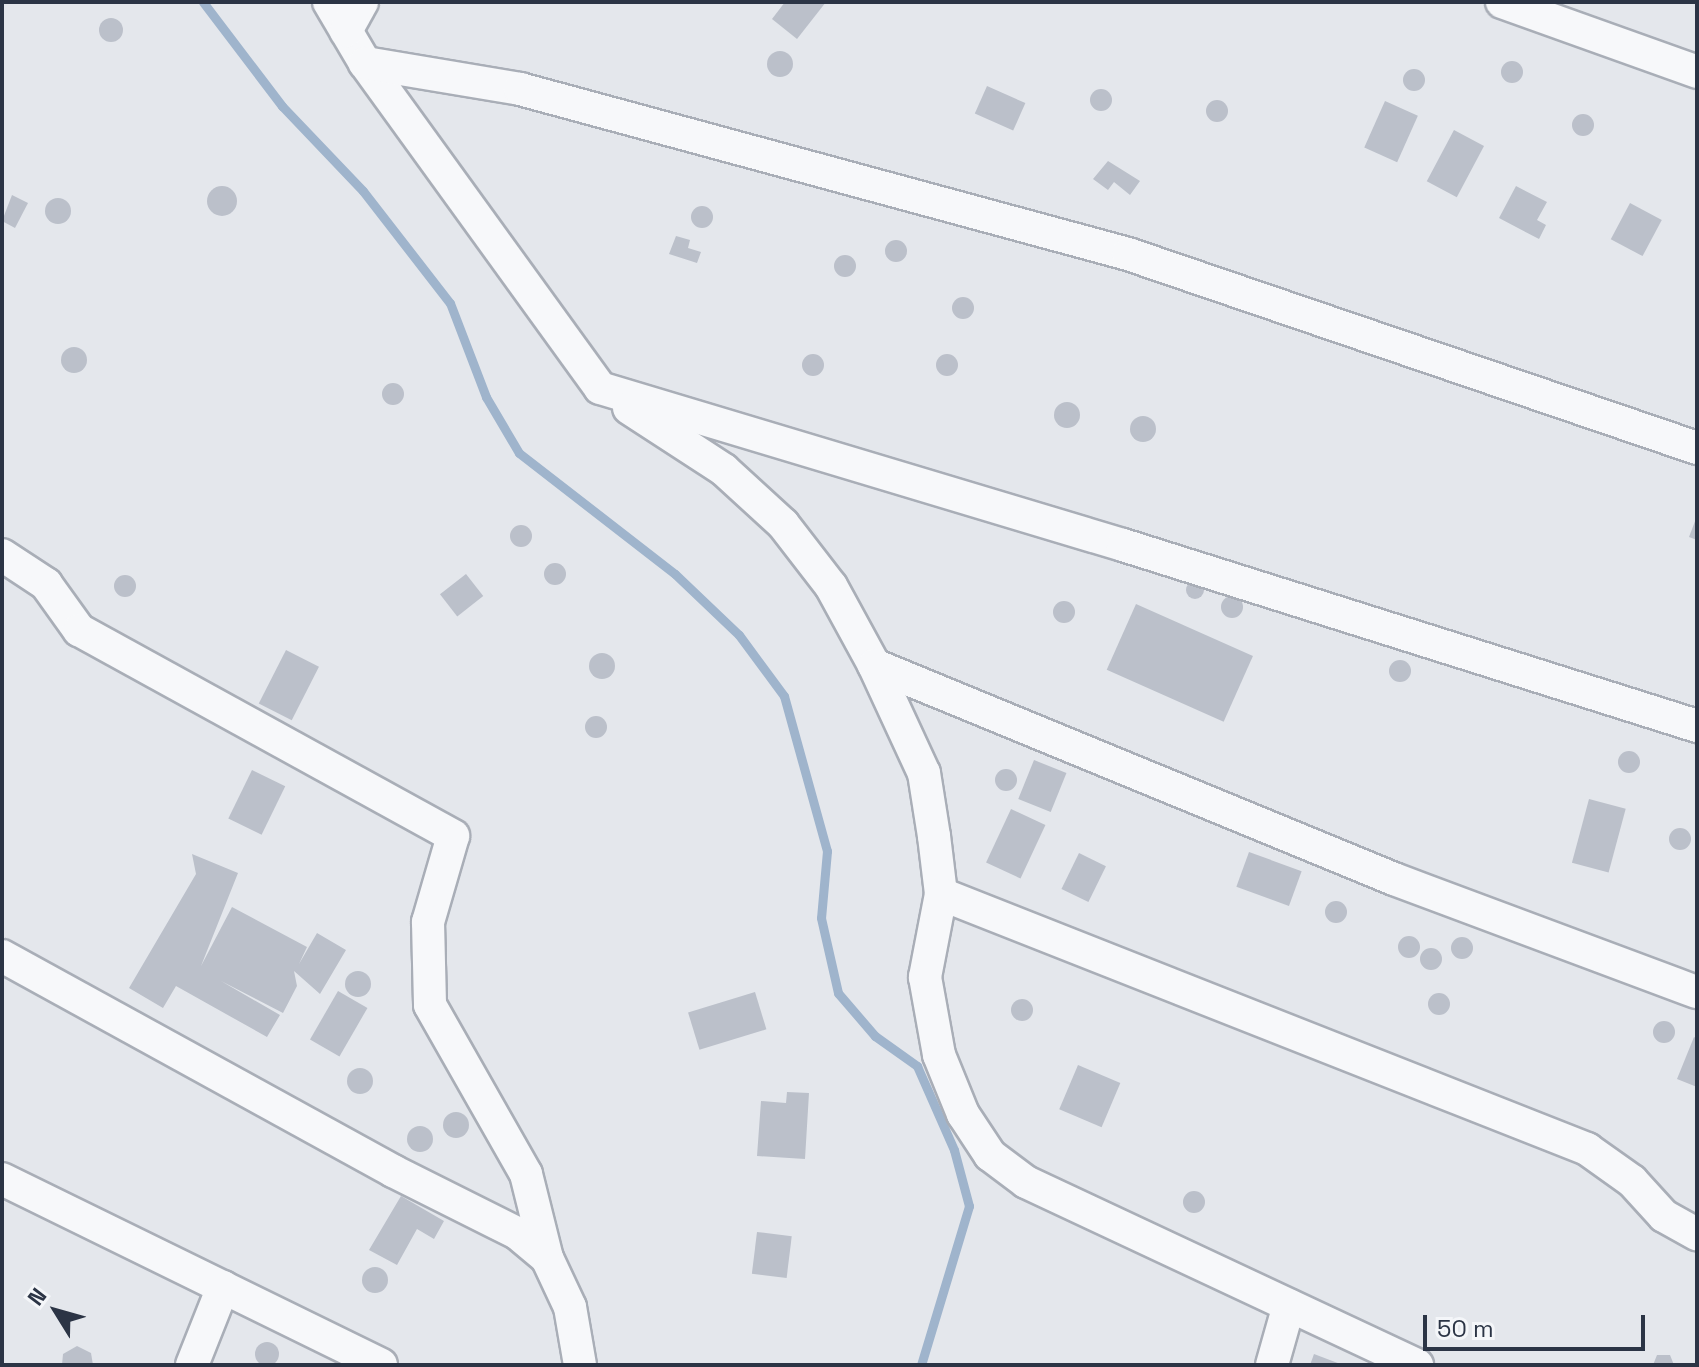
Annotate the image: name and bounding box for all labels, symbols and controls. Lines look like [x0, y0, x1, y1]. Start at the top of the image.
north arrow [16, 1271, 96, 1351]
text: N [21, 1282, 52, 1311]
scale bar [1427, 1299, 1649, 1349]
text: 50 m [1437, 1313, 1494, 1344]

